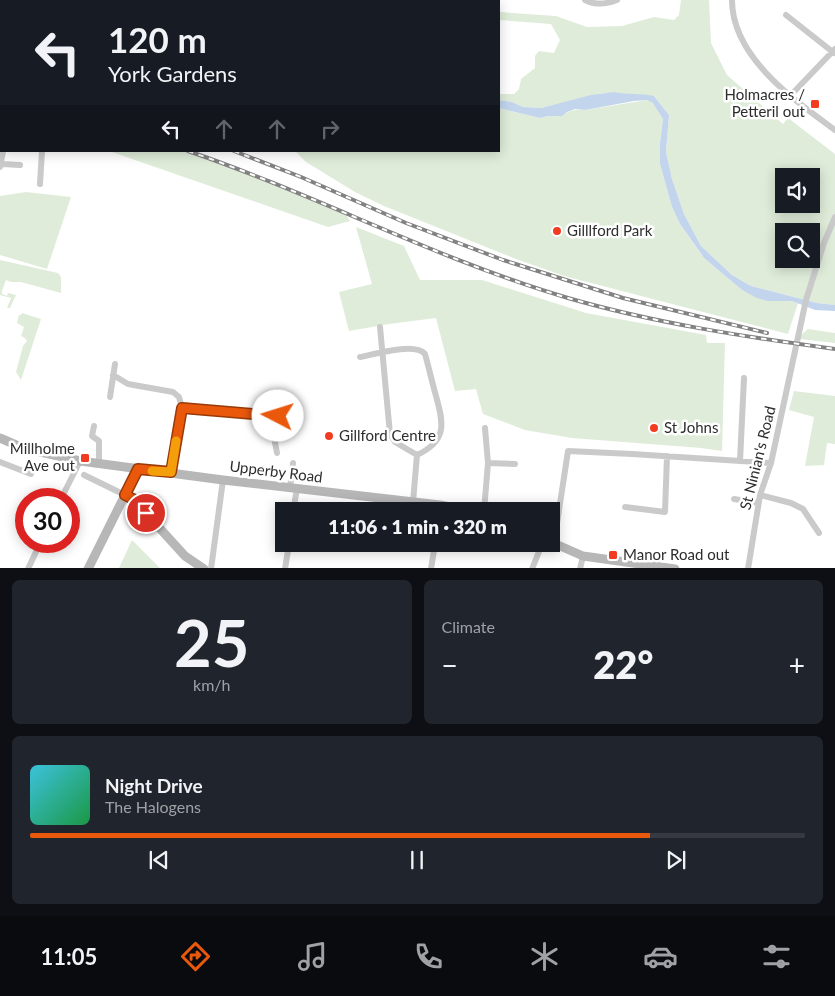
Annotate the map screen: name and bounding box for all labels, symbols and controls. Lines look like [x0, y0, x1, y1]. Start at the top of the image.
text: 120 m [108, 18, 207, 60]
icon: left [25, 20, 90, 85]
text: York Gardens [108, 60, 237, 87]
place label: Holmacres / Petteril out [725, 85, 806, 120]
marker: Holmacres / Petteril out [809, 98, 821, 110]
icon: left [157, 115, 185, 143]
icon: ahead [210, 115, 238, 143]
icon: ahead [263, 115, 291, 143]
icon: right [316, 115, 344, 143]
map controls [775, 168, 820, 268]
button: sound [775, 168, 820, 213]
place label: Gilllford Park [567, 221, 653, 239]
button: search [775, 223, 820, 268]
marker: Gilllford Park [551, 225, 563, 237]
position arrow [251, 389, 303, 441]
street label: St Ninian's Road [735, 404, 779, 511]
place label: St Johns [664, 418, 718, 436]
marker: St Johns [648, 422, 660, 434]
place label: Gillford Centre [339, 426, 436, 444]
marker: Gillford Centre [323, 430, 335, 442]
place label: Millholme Ave out [10, 439, 76, 474]
marker: Millholme Ave out [79, 452, 91, 464]
street label: Upperby Road [229, 456, 324, 486]
speed limit sign: 30 [15, 488, 80, 553]
pin [125, 492, 167, 534]
icon: arrive [132, 499, 160, 527]
text: 11:06 · 1 min · 320 m [328, 515, 507, 538]
place label: Manor Road out [623, 545, 730, 563]
marker: Manor Road out [607, 549, 619, 561]
text: 25 [174, 603, 249, 681]
text: Climate [442, 617, 495, 636]
text: 22° [593, 641, 653, 687]
text: − [442, 648, 458, 682]
text: + [789, 648, 805, 682]
text: km/h [193, 675, 230, 694]
text: Night Drive [105, 774, 203, 797]
text: The Halogens [105, 797, 201, 816]
icon: previous [145, 846, 173, 874]
icon: pause [403, 846, 431, 874]
icon: next [662, 846, 690, 874]
icon: directions [178, 939, 213, 974]
icon: music [295, 939, 330, 974]
icon: phone [411, 939, 446, 974]
icon: climate [527, 939, 562, 974]
icon: car [643, 939, 678, 974]
icon: filters [759, 939, 794, 974]
text: 11:05 [41, 943, 97, 970]

